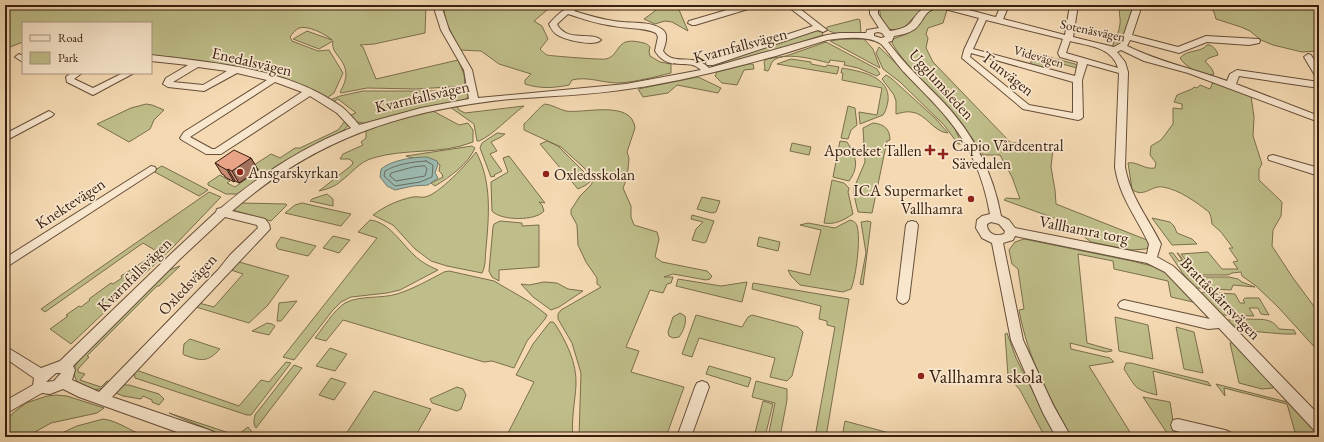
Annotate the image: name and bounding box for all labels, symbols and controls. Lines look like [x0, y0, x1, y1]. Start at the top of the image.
street label: Sotenäsvägen [1059, 15, 1127, 46]
legend [22, 22, 152, 74]
street label: Kvarnfallsvägen [691, 23, 790, 68]
text: Road [58, 30, 84, 46]
street label: Videvägen [1012, 41, 1066, 72]
street label: Enedalsvägen [210, 42, 295, 81]
street label: Ugglumsleden [904, 44, 979, 125]
street label: Tunvägen [977, 46, 1039, 101]
text: Park [58, 50, 79, 66]
street label: Kvarnfallsvägen [373, 75, 472, 118]
place label: Capio Vårdcentral Sävedalen [952, 135, 1064, 174]
place label: Apoteket Tallen [823, 140, 923, 161]
marker: Apoteket Tallen [925, 145, 935, 155]
marker: Capio Vårdcentral Sävedalen [937, 148, 949, 160]
place label: Ansgarskyrkan [247, 162, 339, 183]
place label: Oxledsskolan [554, 164, 636, 185]
marker: Ansgarskyrkan [235, 167, 245, 177]
marker: Oxledsskolan [541, 169, 551, 179]
street label: Knektevägen [31, 173, 110, 234]
place label: ICA Supermarket Vallhamra [853, 180, 964, 219]
marker: ICA Supermarket Vallhamra [966, 194, 976, 204]
street label: Vallhamra torg [1037, 211, 1131, 249]
street label: Kvarnfallsvägen [93, 232, 176, 316]
street label: Oxledsvägen [153, 249, 222, 320]
street label: Brattåskärrsvägen [1176, 252, 1266, 345]
place label: Vallhamra skola [929, 364, 1043, 389]
marker: Vallhamra skola [916, 371, 926, 381]

